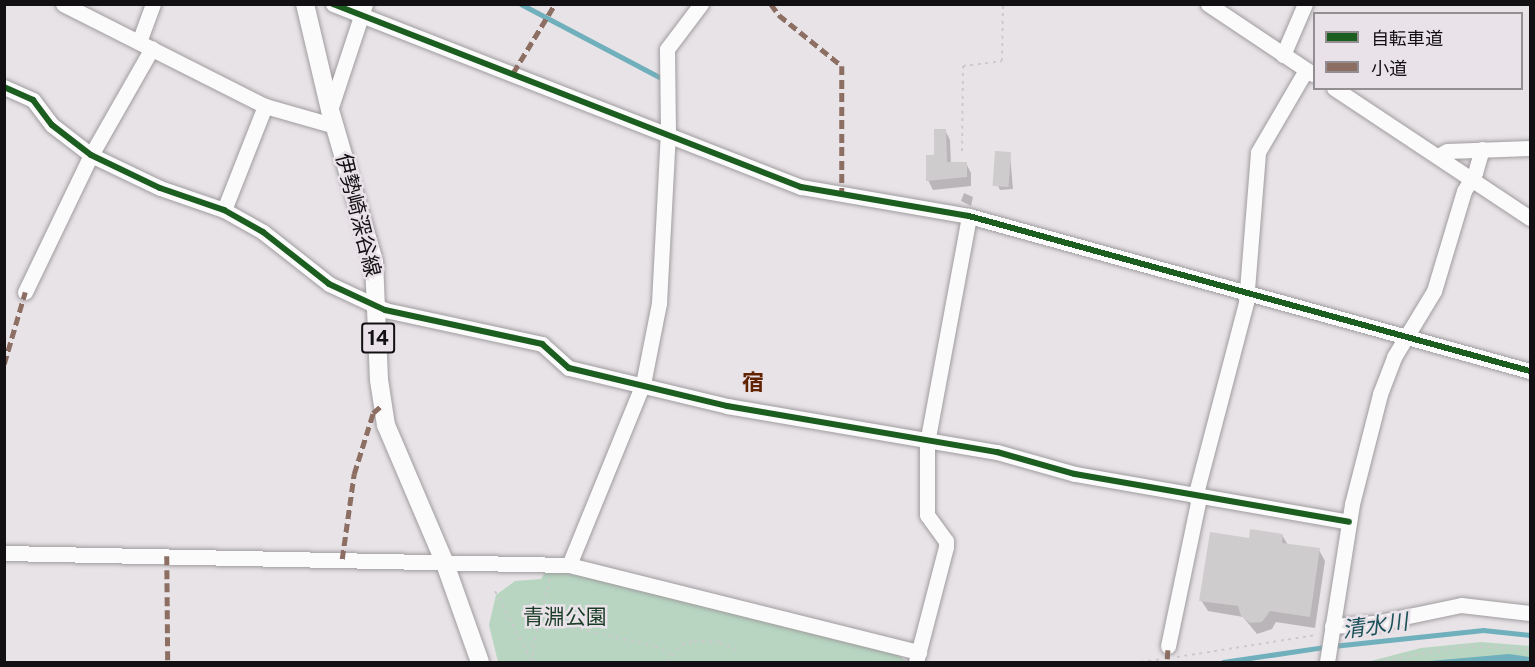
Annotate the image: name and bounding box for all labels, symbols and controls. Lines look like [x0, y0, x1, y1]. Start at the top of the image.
legend [1313, 12, 1523, 90]
text: 自転車道 [1371, 28, 1443, 49]
text: 小道 [1371, 58, 1407, 79]
street label: 伊勢崎深谷線 [331, 151, 385, 279]
road number: 14 [360, 321, 396, 355]
district label: 宿 [742, 370, 764, 396]
park label: 青淵公園 [523, 604, 607, 630]
water label: 清水川 [1340, 608, 1410, 644]

